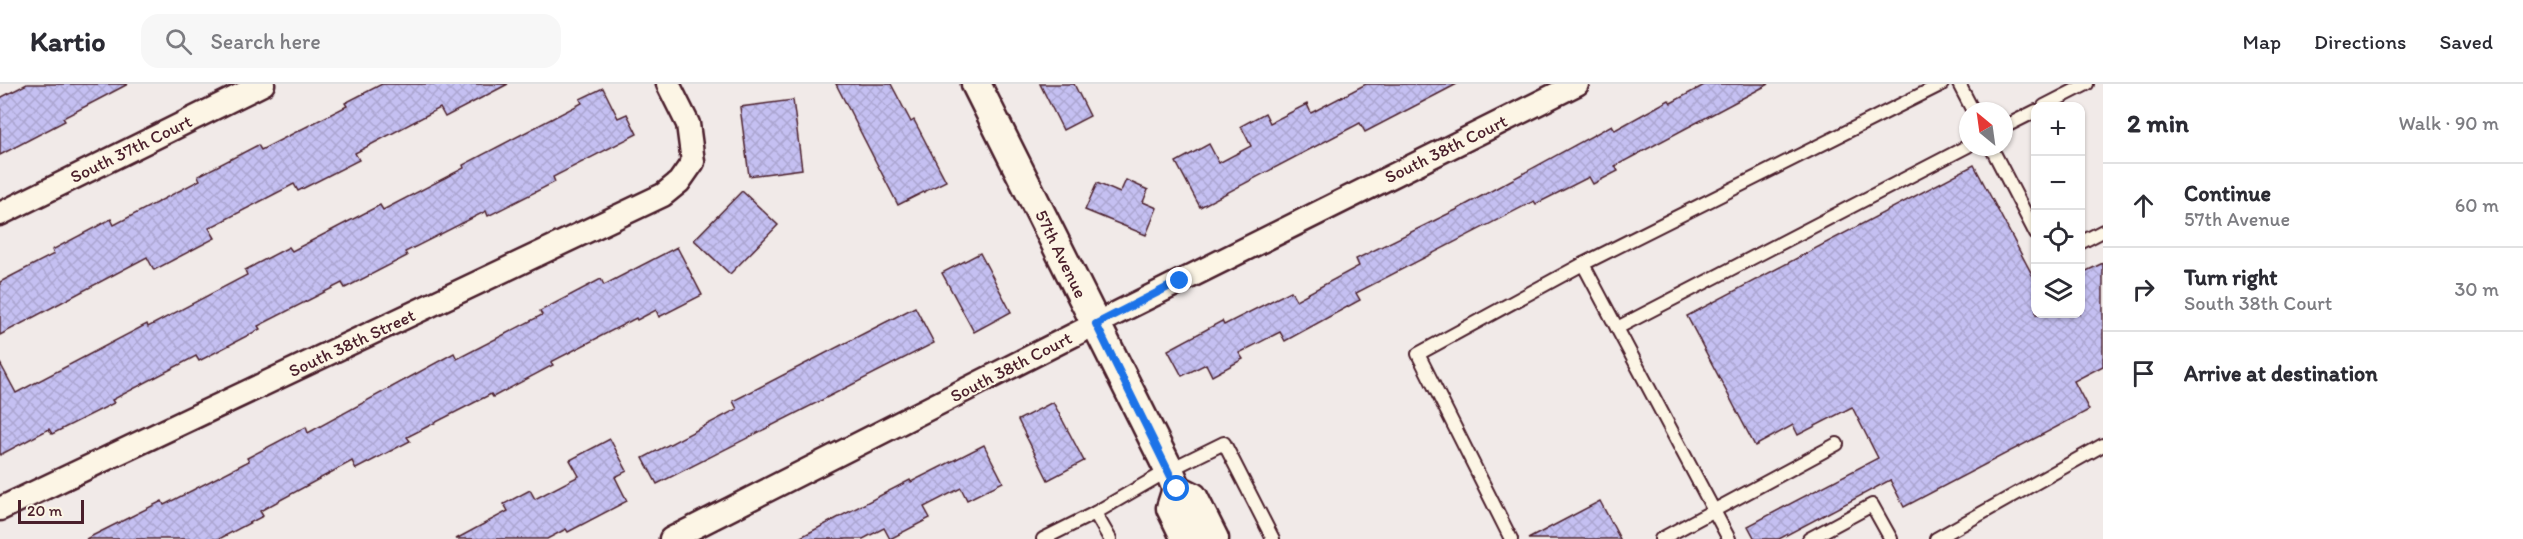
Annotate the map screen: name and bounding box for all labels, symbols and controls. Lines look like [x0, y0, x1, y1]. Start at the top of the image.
search box [141, 14, 561, 68]
text: Kartio [30, 24, 105, 58]
icon: search [162, 25, 195, 58]
text: Search here [210, 28, 321, 55]
text: Map [2243, 29, 2281, 54]
text: Directions [2314, 29, 2406, 54]
text: Saved [2439, 29, 2493, 54]
north arrow [1959, 102, 2013, 156]
map controls [2031, 102, 2085, 318]
button: + [2031, 102, 2085, 156]
text: 2 min [2127, 107, 2189, 139]
street label: South 37th Court [67, 110, 196, 188]
street label: South 38th Court [1381, 110, 1511, 188]
text: Walk · 90 m [2398, 111, 2499, 135]
button: − [2031, 156, 2085, 210]
text: Continue [2184, 180, 2271, 207]
icon: ahead [2127, 189, 2160, 222]
text: 60 m [2455, 193, 2499, 217]
street label: 57th Avenue [1030, 206, 1092, 302]
text: 57th Avenue [2184, 207, 2290, 231]
button: locate [2031, 210, 2085, 264]
button: layers [2031, 264, 2085, 318]
text: Turn right [2184, 264, 2278, 291]
route end [1166, 267, 1192, 293]
icon: right [2127, 273, 2160, 306]
text: 30 m [2454, 277, 2499, 301]
text: South 38th Court [2184, 291, 2332, 315]
street label: South 38th Street [285, 304, 419, 382]
street label: South 38th Court [947, 327, 1076, 407]
icon: arrive [2127, 357, 2160, 390]
text: Arrive at destination [2184, 360, 2378, 387]
route start [1163, 475, 1189, 501]
scale bar [18, 497, 84, 524]
text: 20 m [27, 501, 62, 520]

